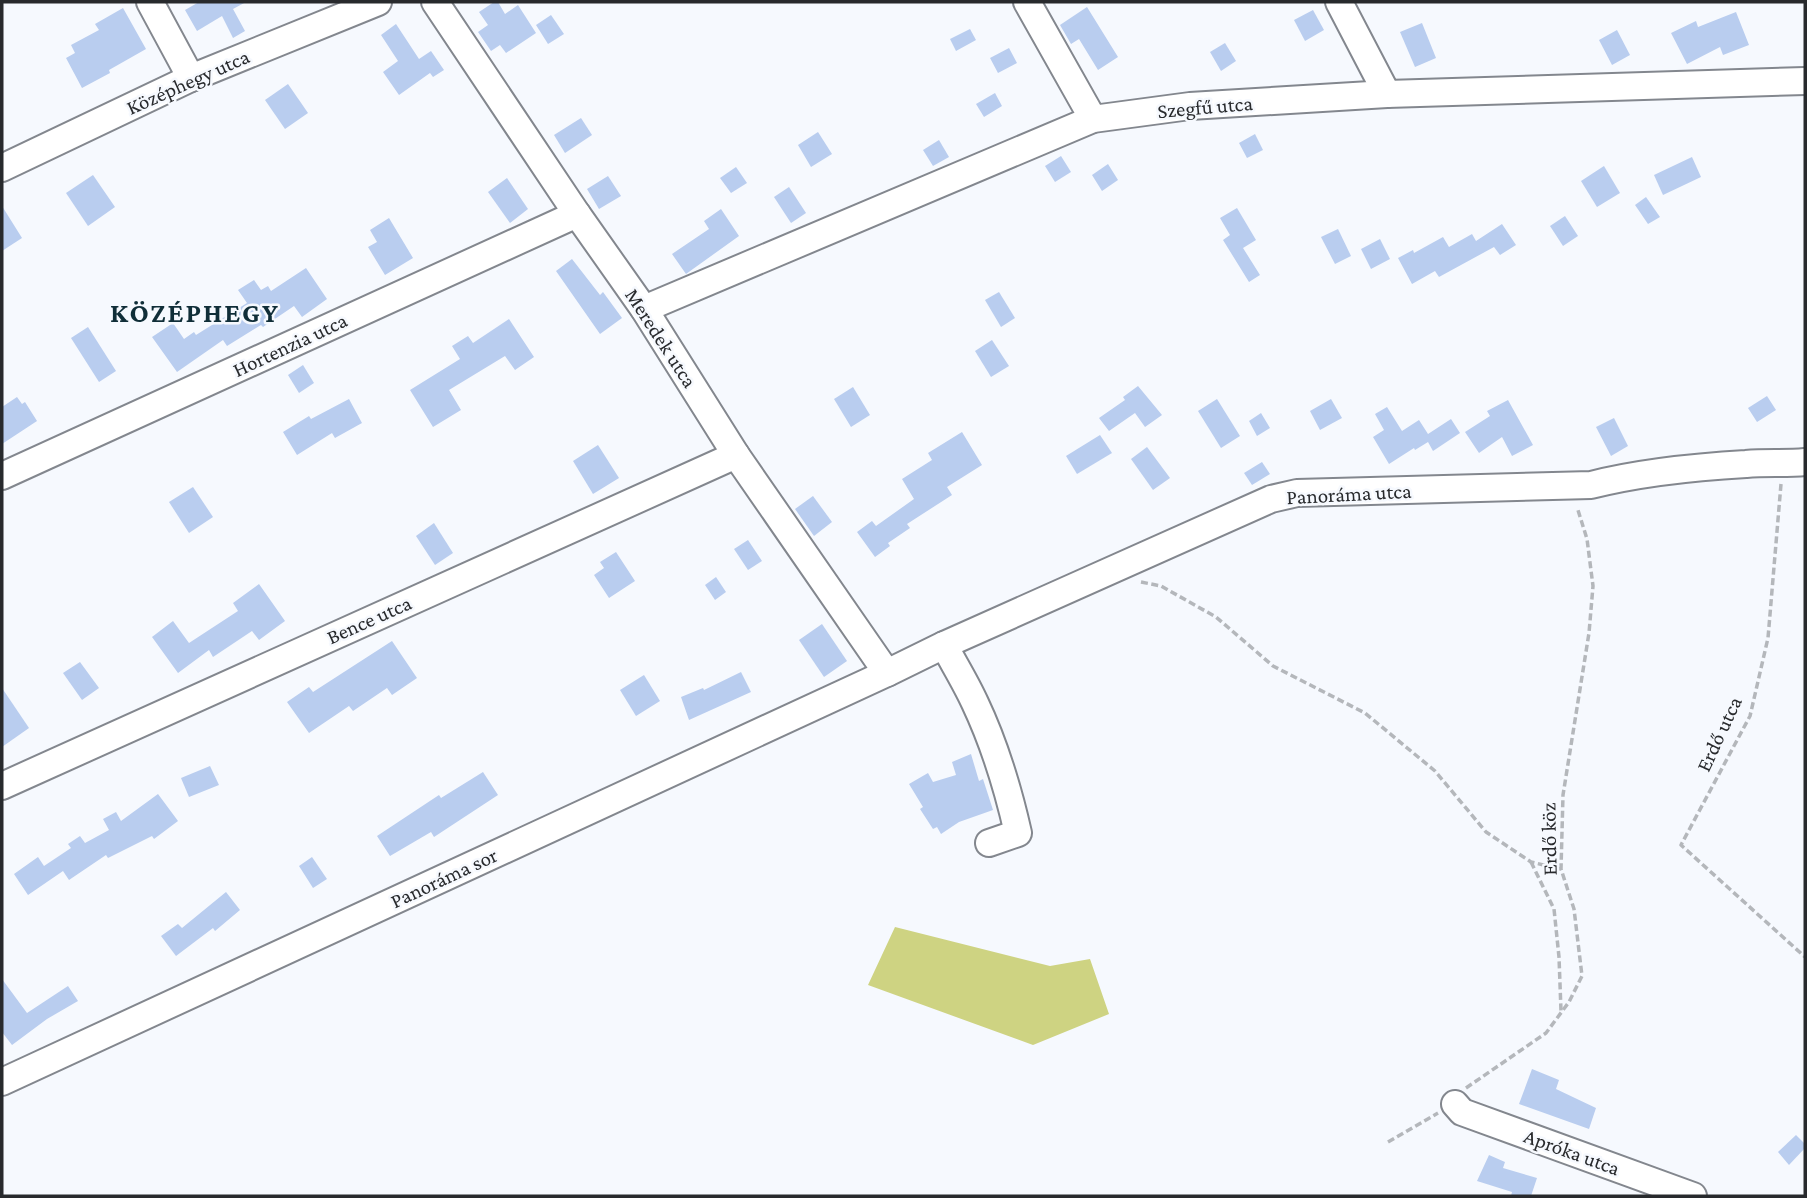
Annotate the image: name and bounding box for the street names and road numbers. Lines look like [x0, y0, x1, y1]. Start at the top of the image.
street label: Középhegy utca [123, 44, 253, 120]
street label: Szegfű utca [1156, 91, 1254, 123]
street label: Meredek utca [620, 284, 702, 392]
street label: Hortenzia utca [229, 308, 351, 382]
street label: Panoráma utca [1286, 479, 1412, 509]
street label: Bence utca [323, 591, 415, 649]
street label: Erdő utca [1691, 692, 1747, 775]
street label: Erdő köz [1536, 802, 1562, 876]
street label: Panoráma sor [387, 843, 502, 913]
street label: Apróka utca [1521, 1124, 1624, 1181]

